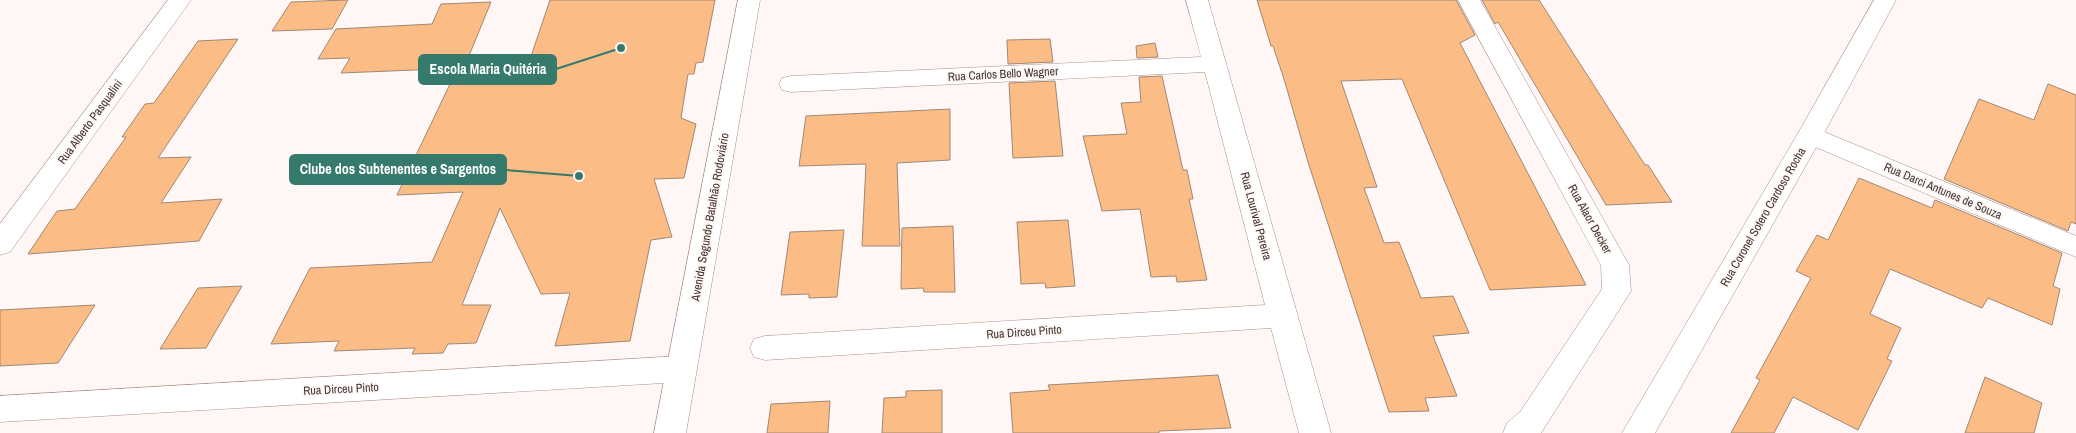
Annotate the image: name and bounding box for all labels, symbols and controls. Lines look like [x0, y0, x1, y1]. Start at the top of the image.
callout: Escola Maria Quitéria [419, 55, 556, 84]
text: Escola Maria Quitéria [430, 60, 547, 78]
street label: Rua Carlos Bello Wagner [947, 63, 1059, 85]
street label: Rua Alberto Pasqualini [54, 77, 126, 167]
street label: Avenida Segundo Batalhão Rodoviário [687, 132, 733, 303]
street label: Rua Coronel Sotero Cardoso Rocha [1717, 144, 1810, 289]
callout: Clube dos Subtenentes e Sargentos [290, 155, 506, 184]
street label: Rua Darci Antunes de Souza [1881, 159, 2005, 223]
text: Clube dos Subtenentes e Sargentos [300, 160, 496, 178]
street label: Rua Lourival Pereira [1237, 170, 1276, 262]
street label: Rua Alaor Decker [1564, 181, 1616, 257]
street label: Rua Dirceu Pinto [986, 321, 1062, 343]
street label: Rua Dirceu Pinto [303, 379, 379, 399]

